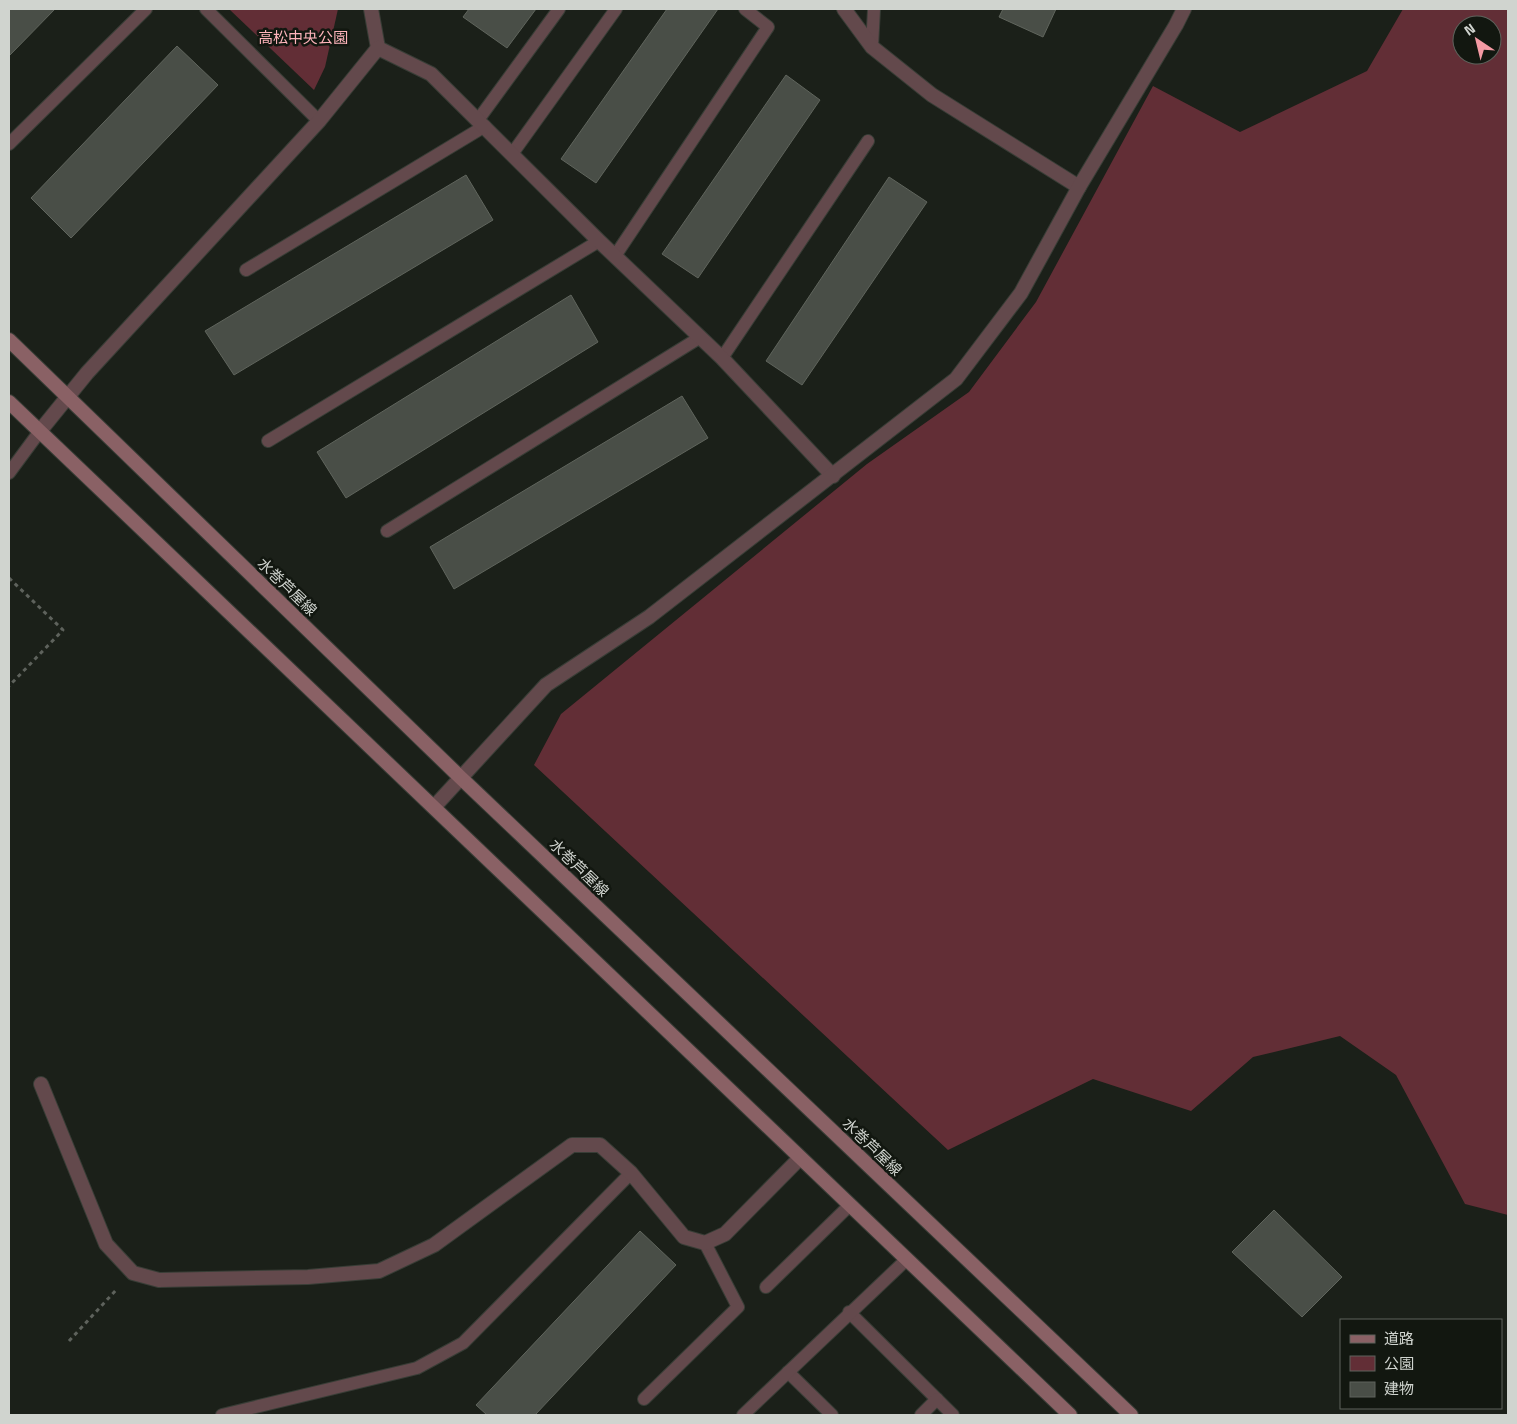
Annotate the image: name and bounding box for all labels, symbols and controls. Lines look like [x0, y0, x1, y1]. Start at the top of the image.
north arrow [1452, 15, 1502, 65]
text: N [1459, 18, 1479, 40]
park label: 高松中央公園 [258, 26, 348, 49]
street label: 水巻芦屋線 [252, 552, 322, 621]
street label: 水巻芦屋線 [544, 833, 614, 902]
street label: 水巻芦屋線 [837, 1112, 907, 1181]
legend [1340, 1319, 1502, 1409]
text: 道路 [1384, 1327, 1414, 1350]
text: 公園 [1384, 1352, 1414, 1375]
text: 建物 [1384, 1377, 1414, 1400]

